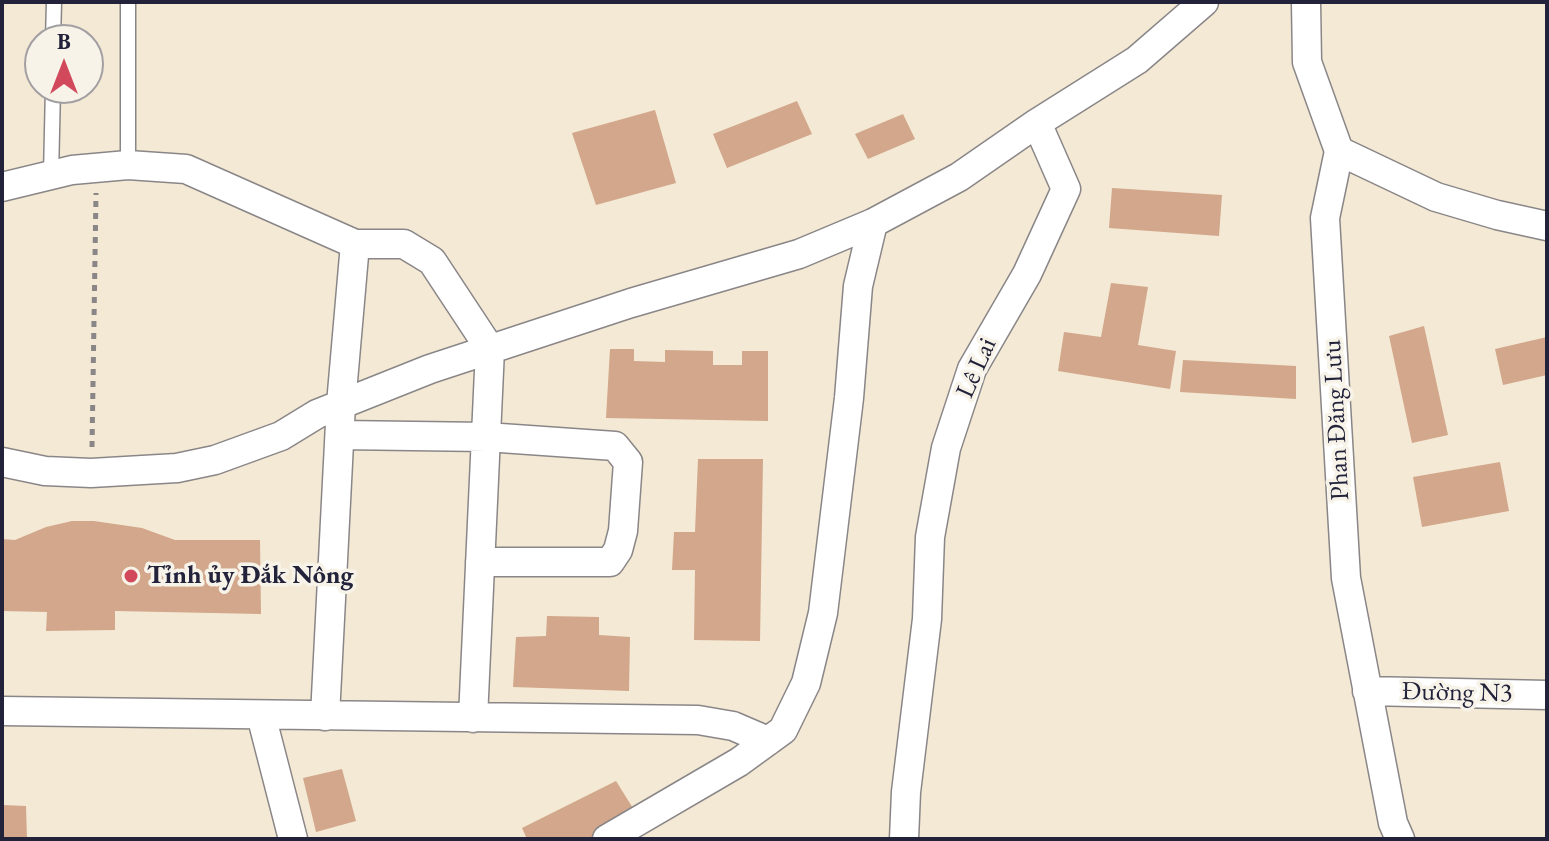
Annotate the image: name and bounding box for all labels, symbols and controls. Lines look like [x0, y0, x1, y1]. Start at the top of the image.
north arrow [24, 24, 104, 104]
text: B [57, 27, 71, 56]
street label: Lê Lai [950, 333, 1004, 403]
street label: Phan Đăng Lưu [1317, 339, 1357, 501]
place label: Tỉnh ủy Đắk Nông [147, 560, 353, 592]
marker: Tỉnh ủy Đắk Nông [122, 567, 140, 585]
street label: Đường N3 [1401, 676, 1513, 710]

